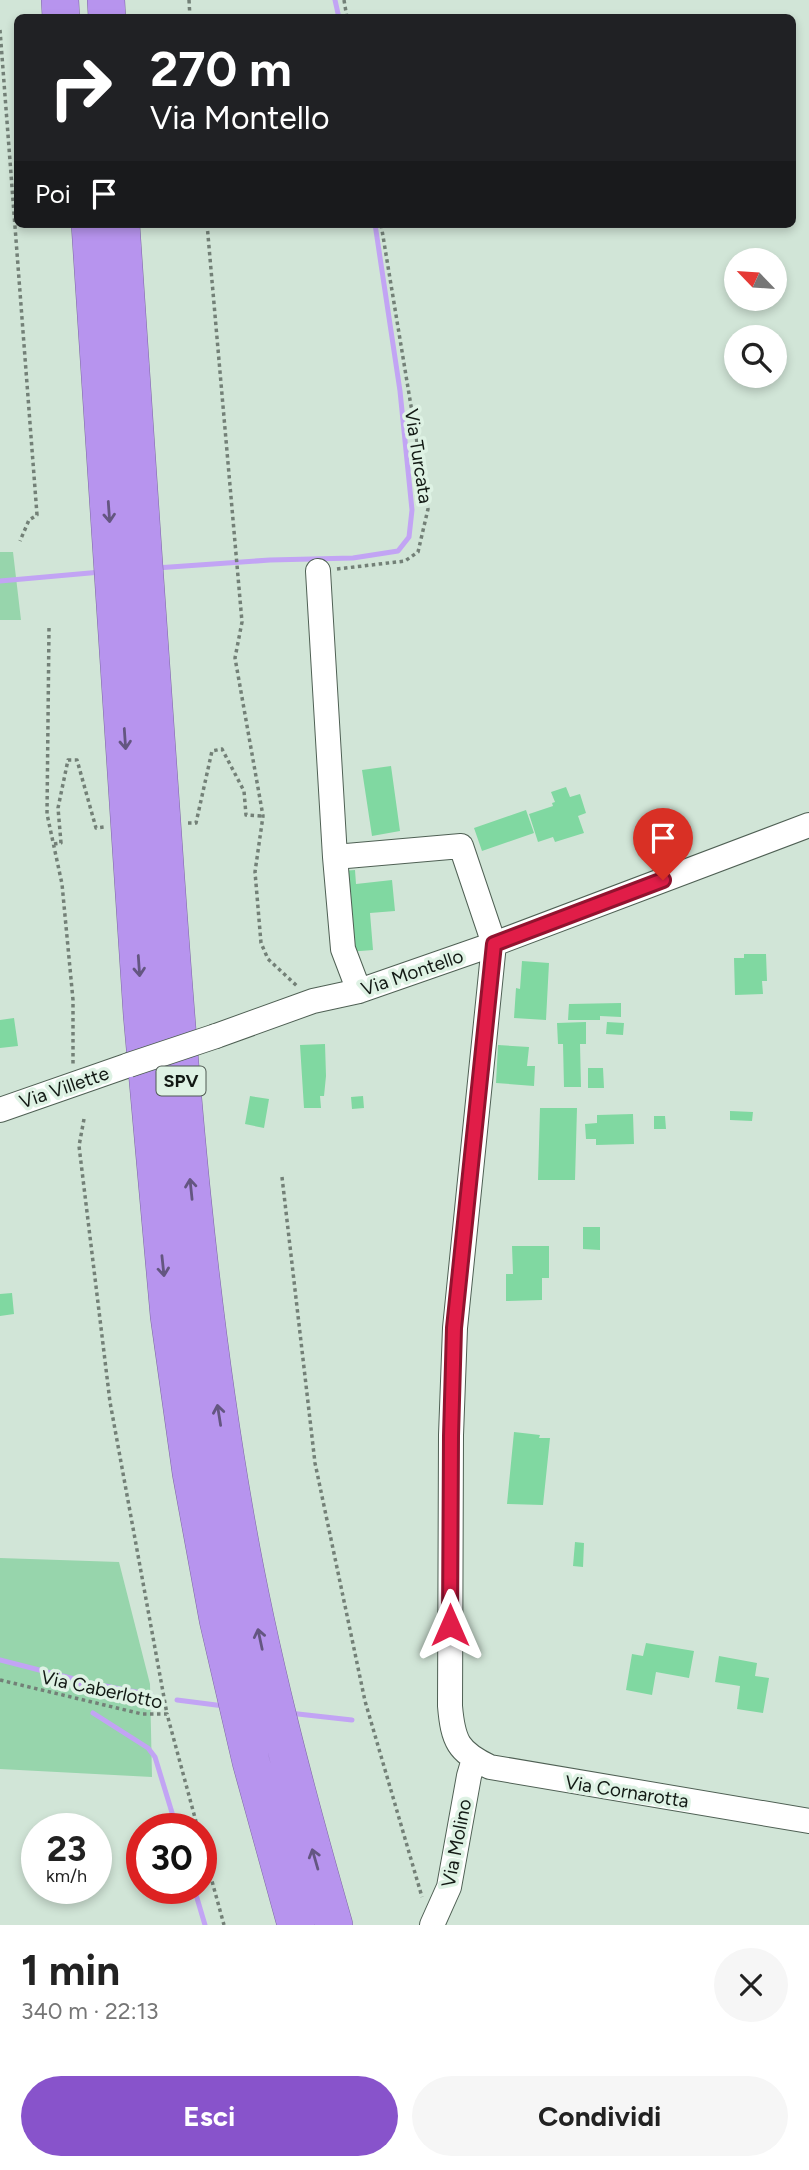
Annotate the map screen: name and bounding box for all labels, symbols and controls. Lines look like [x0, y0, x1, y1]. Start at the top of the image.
text: 270 m [150, 39, 292, 98]
icon: right [35, 42, 126, 133]
text: Via Montello [150, 99, 329, 137]
icon: arrive [85, 175, 123, 213]
text: Poi [35, 178, 71, 210]
north arrow [724, 248, 788, 312]
map controls [724, 248, 787, 388]
button: search [724, 325, 787, 388]
street label: Via Turcata [400, 407, 437, 505]
one-way arrow [103, 500, 116, 523]
one-way arrow [119, 727, 132, 750]
pin [633, 808, 693, 880]
icon: arrive [644, 819, 682, 857]
street label: Via Montello [358, 944, 466, 1001]
one-way arrow [133, 954, 146, 977]
street label: Via Villette [16, 1061, 112, 1113]
road number: SPV [156, 1066, 206, 1096]
one-way arrow [184, 1178, 197, 1201]
one-way arrow [157, 1254, 170, 1277]
one-way arrow [212, 1404, 225, 1427]
position arrow [413, 1588, 487, 1662]
one-way arrow [252, 1628, 266, 1651]
street label: Via Caberlotto [39, 1665, 165, 1714]
street label: Via Cornarotta [563, 1770, 690, 1813]
street label: Via Molino [437, 1797, 476, 1889]
speed limit sign: 30 [126, 1813, 217, 1904]
text: 23 [47, 1828, 86, 1870]
one-way arrow [308, 1849, 321, 1871]
text: km/h [46, 1865, 87, 1887]
text: 1 min [21, 1945, 120, 1996]
button: close [714, 1948, 788, 2022]
text: 340 m · 22:13 [21, 1997, 159, 2025]
button: Esci [21, 2076, 398, 2156]
button: Condividi [412, 2076, 788, 2156]

